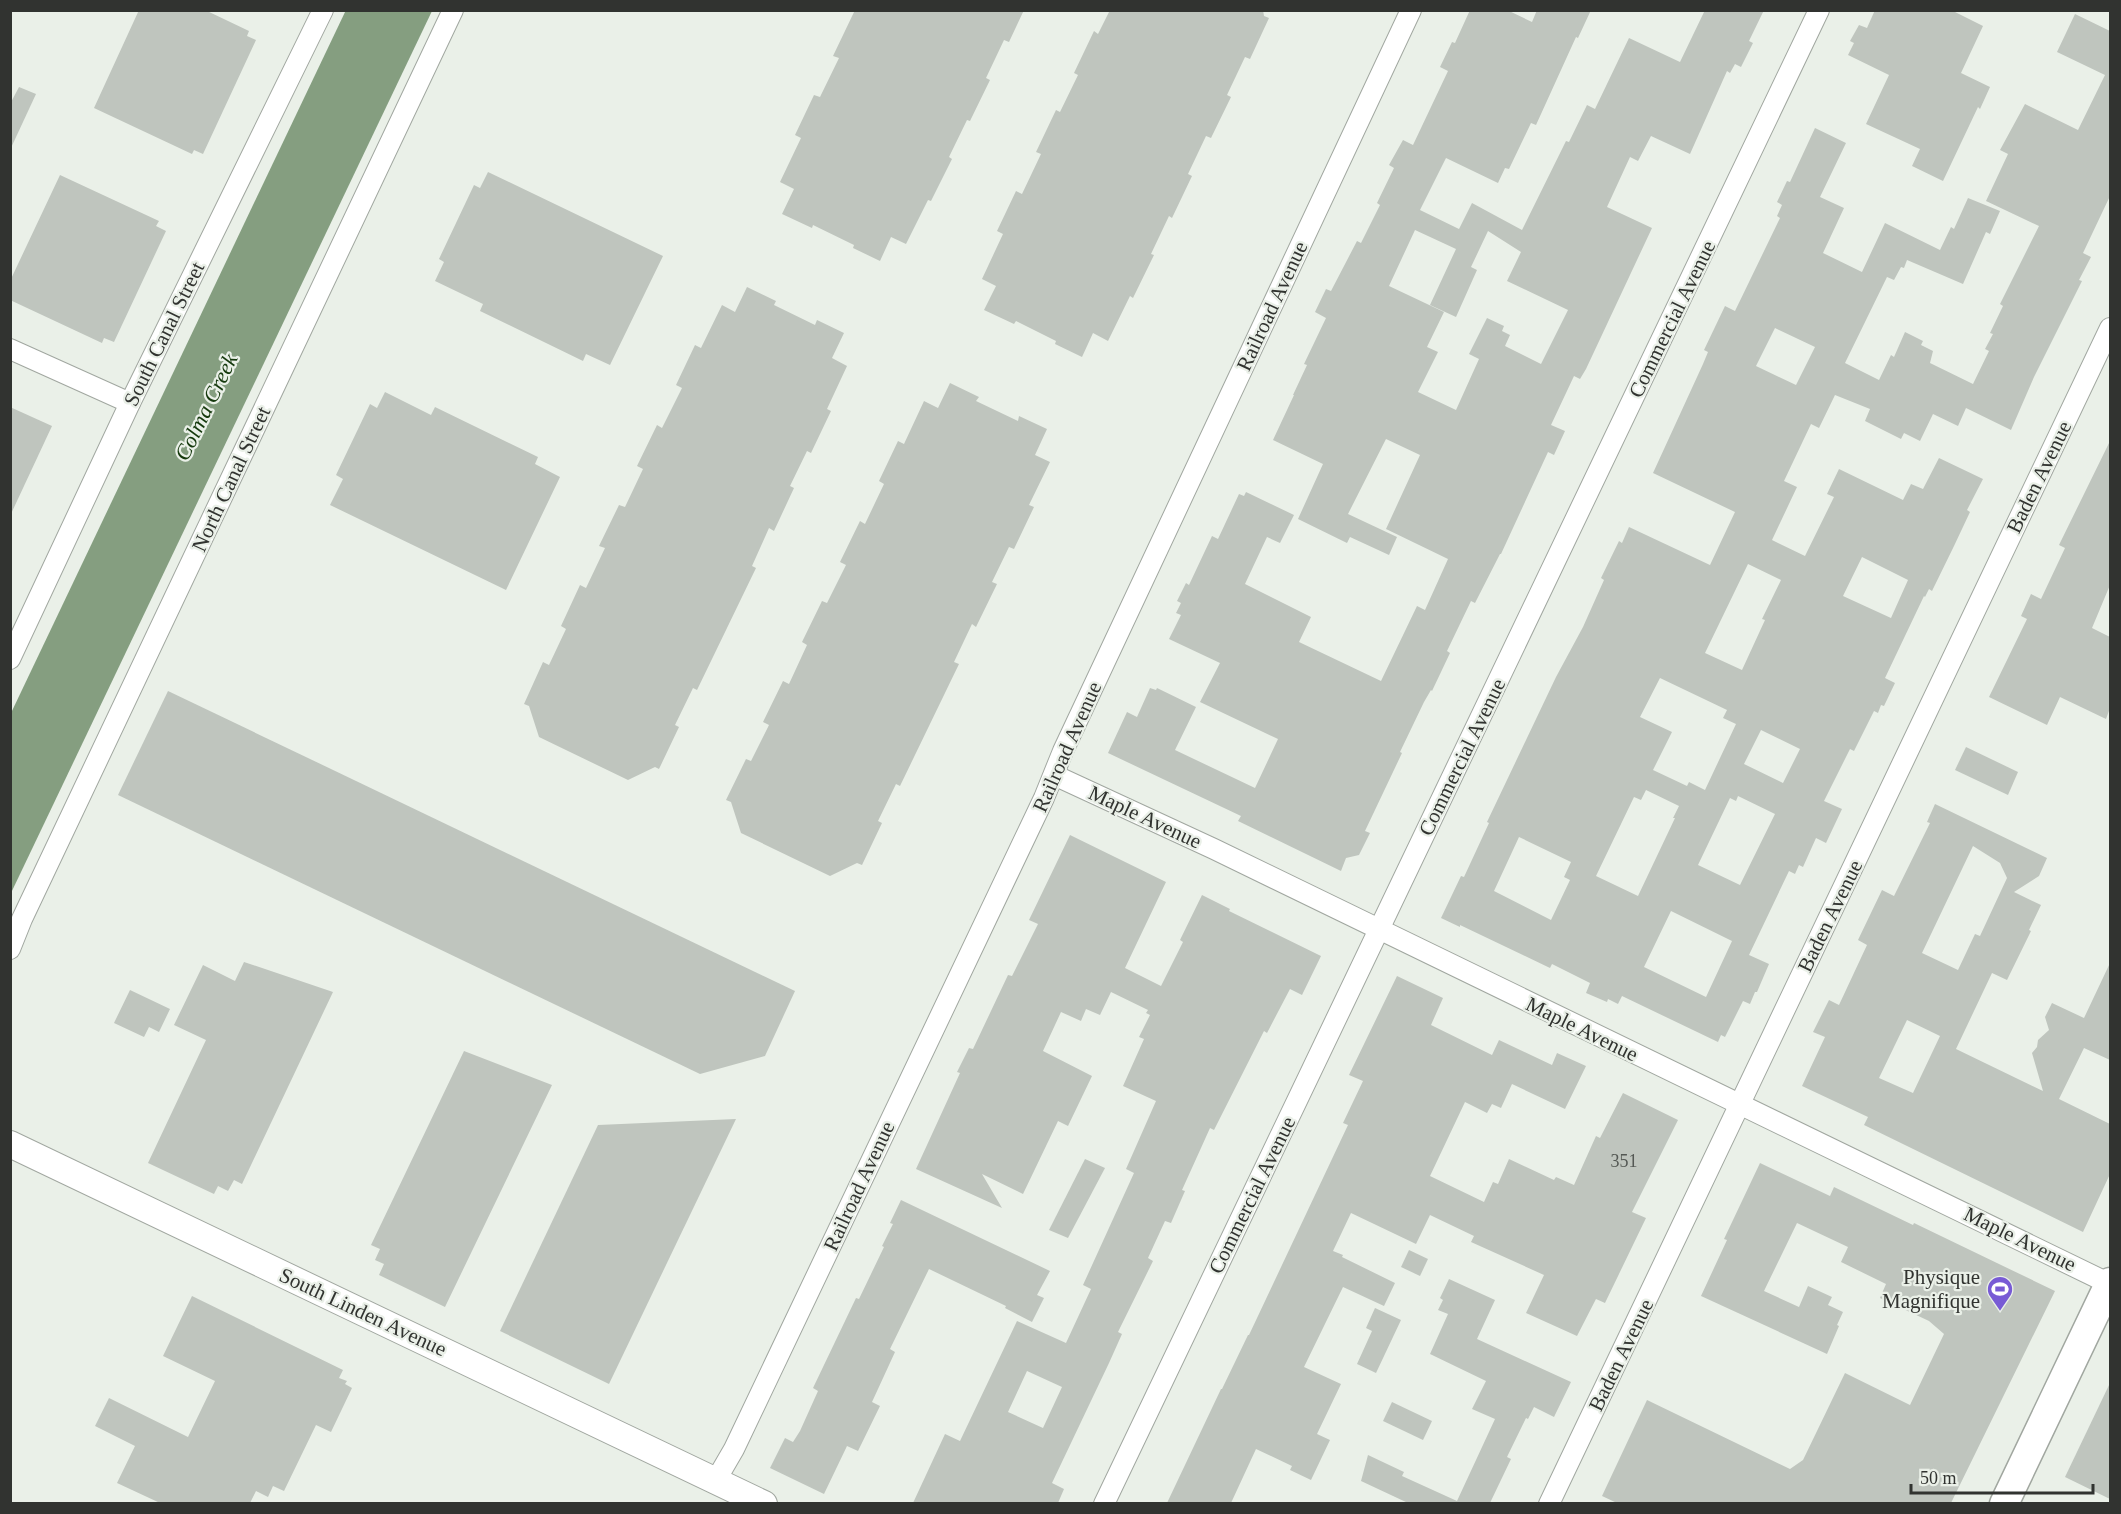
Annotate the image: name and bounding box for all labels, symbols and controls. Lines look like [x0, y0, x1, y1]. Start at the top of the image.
street label: Railroad Avenue [1232, 237, 1312, 375]
street label: Commercial Avenue [1624, 237, 1720, 401]
street label: South Canal Street [119, 258, 209, 410]
water label: Colma Creek [169, 348, 243, 465]
street label: North Canal Street [187, 402, 275, 555]
street label: Baden Avenue [2002, 417, 2076, 537]
street label: Commercial Avenue [1414, 675, 1510, 839]
street label: Railroad Avenue [1028, 678, 1106, 816]
street label: Maple Avenue [1085, 780, 1205, 854]
street label: Baden Avenue [1793, 856, 1867, 976]
street label: Maple Avenue [1522, 992, 1642, 1066]
street label: Commercial Avenue [1204, 1113, 1300, 1277]
street label: Railroad Avenue [819, 1117, 899, 1255]
house number: 351 [1611, 1151, 1638, 1171]
street label: Maple Avenue [1960, 1202, 2080, 1276]
street label: South Linden Avenue [276, 1263, 450, 1361]
place label: Physique Magnifique [1882, 1265, 1980, 1313]
sports icon: Physique Magnifique [1985, 1274, 2015, 1312]
street label: Baden Avenue [1584, 1295, 1658, 1415]
scale bar [1911, 1457, 2092, 1495]
text: 50 m [1920, 1468, 1957, 1488]

